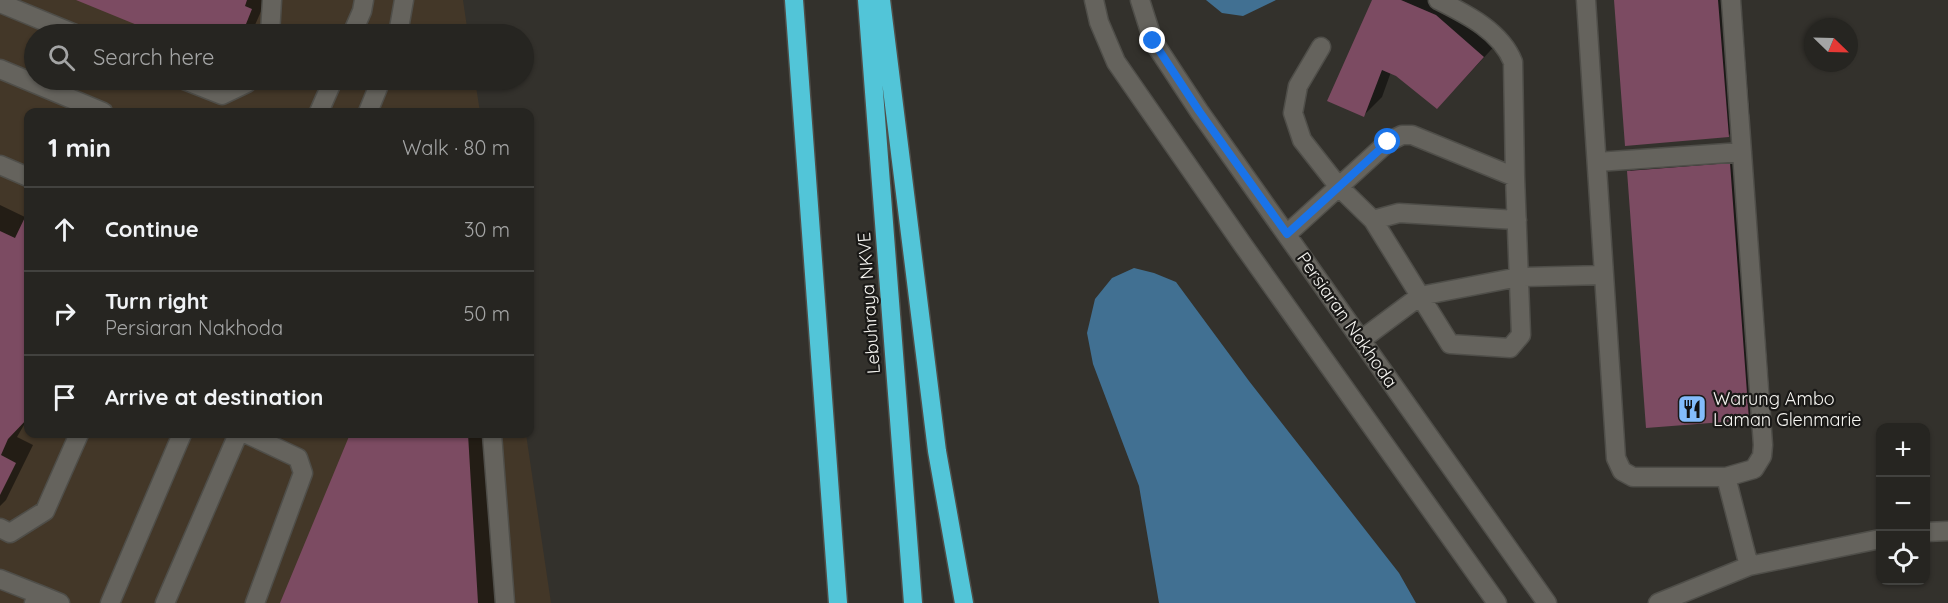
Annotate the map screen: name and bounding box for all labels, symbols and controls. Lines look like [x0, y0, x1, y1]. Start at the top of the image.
north arrow [1804, 18, 1858, 72]
search box [24, 24, 534, 90]
route end [1139, 27, 1165, 53]
icon: search [45, 41, 78, 74]
text: Search here [93, 43, 214, 71]
route start [1374, 128, 1400, 154]
text: 1 min [48, 131, 111, 164]
text: Walk · 80 m [402, 135, 510, 160]
icon: ahead [48, 213, 81, 246]
text: Continue [105, 215, 199, 243]
text: 30 m [464, 217, 510, 242]
street label: Lebuhraya NKVE [852, 231, 885, 375]
street label: Persiaran Nakhoda [1292, 247, 1403, 392]
text: Turn right [105, 287, 209, 315]
icon: right [48, 297, 81, 330]
text: 50 m [464, 301, 510, 326]
text: Persiaran Nakhoda [105, 315, 283, 340]
icon: arrive [48, 381, 81, 414]
text: Arrive at destination [105, 383, 323, 411]
place label: Warung Ambo Laman Glenmarie [1713, 387, 1861, 431]
restaurant icon: Warung Ambo Laman Glenmarie [1676, 393, 1708, 425]
map controls [1876, 423, 1930, 585]
button: + [1876, 423, 1930, 477]
button: − [1876, 477, 1930, 531]
button: locate [1876, 531, 1930, 585]

